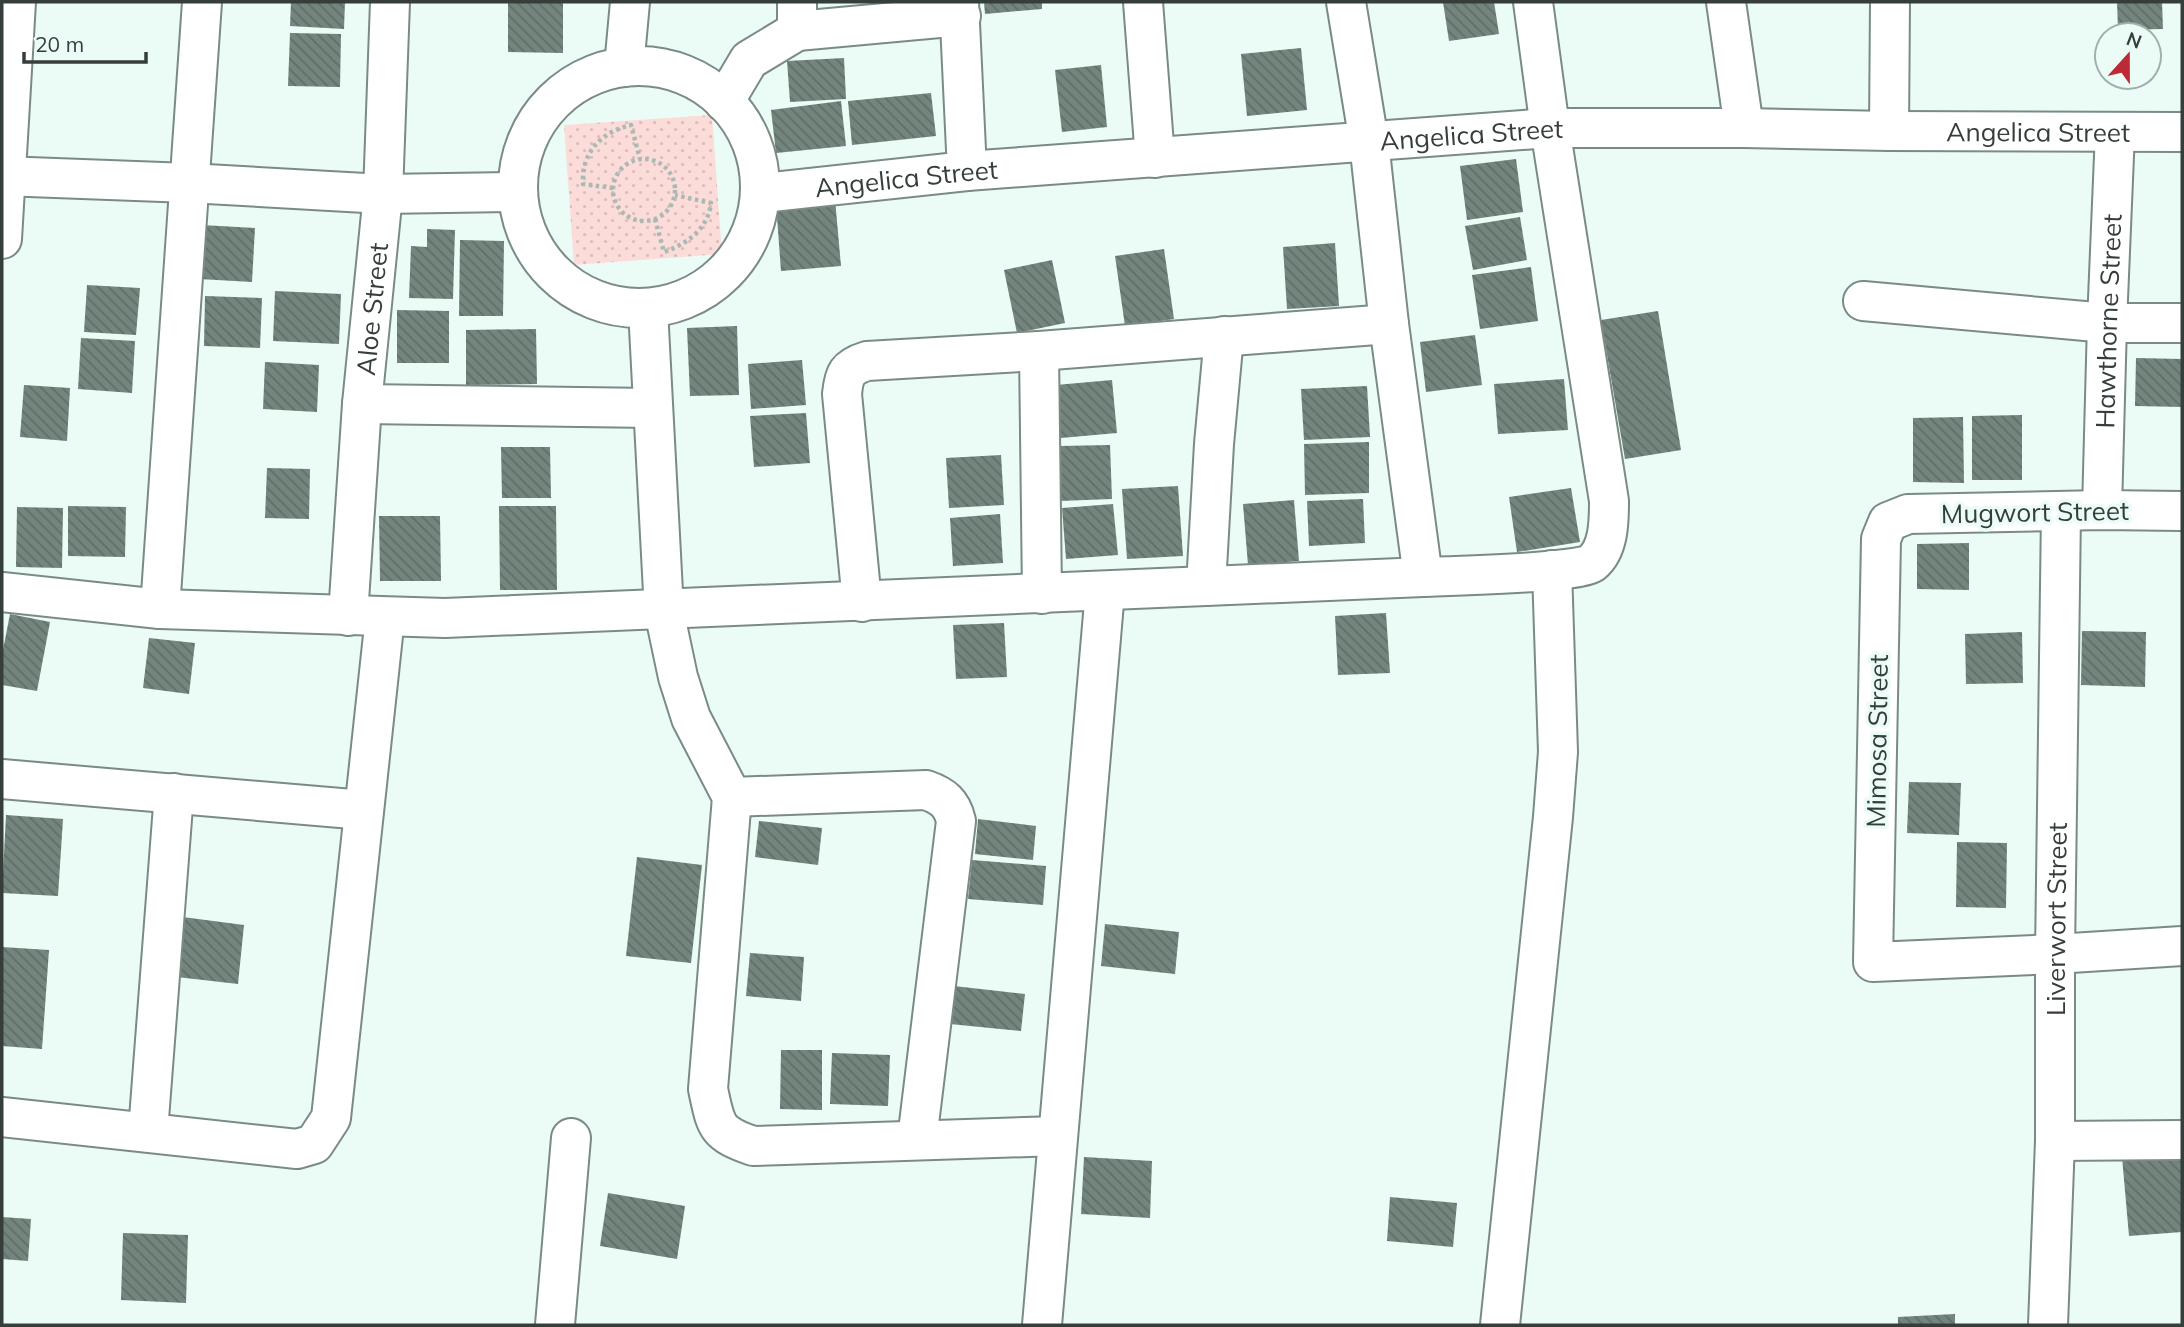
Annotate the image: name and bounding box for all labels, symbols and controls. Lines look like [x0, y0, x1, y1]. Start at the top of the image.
scale bar [24, 21, 147, 65]
north arrow [2093, 21, 2163, 91]
text: N [2123, 26, 2145, 54]
text: 20 m [35, 31, 84, 57]
street label: Angelica Street [1379, 111, 1563, 157]
street label: Angelica Street [1946, 115, 2130, 148]
street label: Angelica Street [813, 152, 999, 204]
street label: Hawthorne Street [2088, 213, 2128, 429]
street label: Aloe Street [348, 241, 395, 377]
street label: Mugwort Street [1941, 494, 2129, 530]
street label: Mimosa Street [1859, 654, 1895, 828]
street label: Liverwort Street [2038, 822, 2073, 1016]

